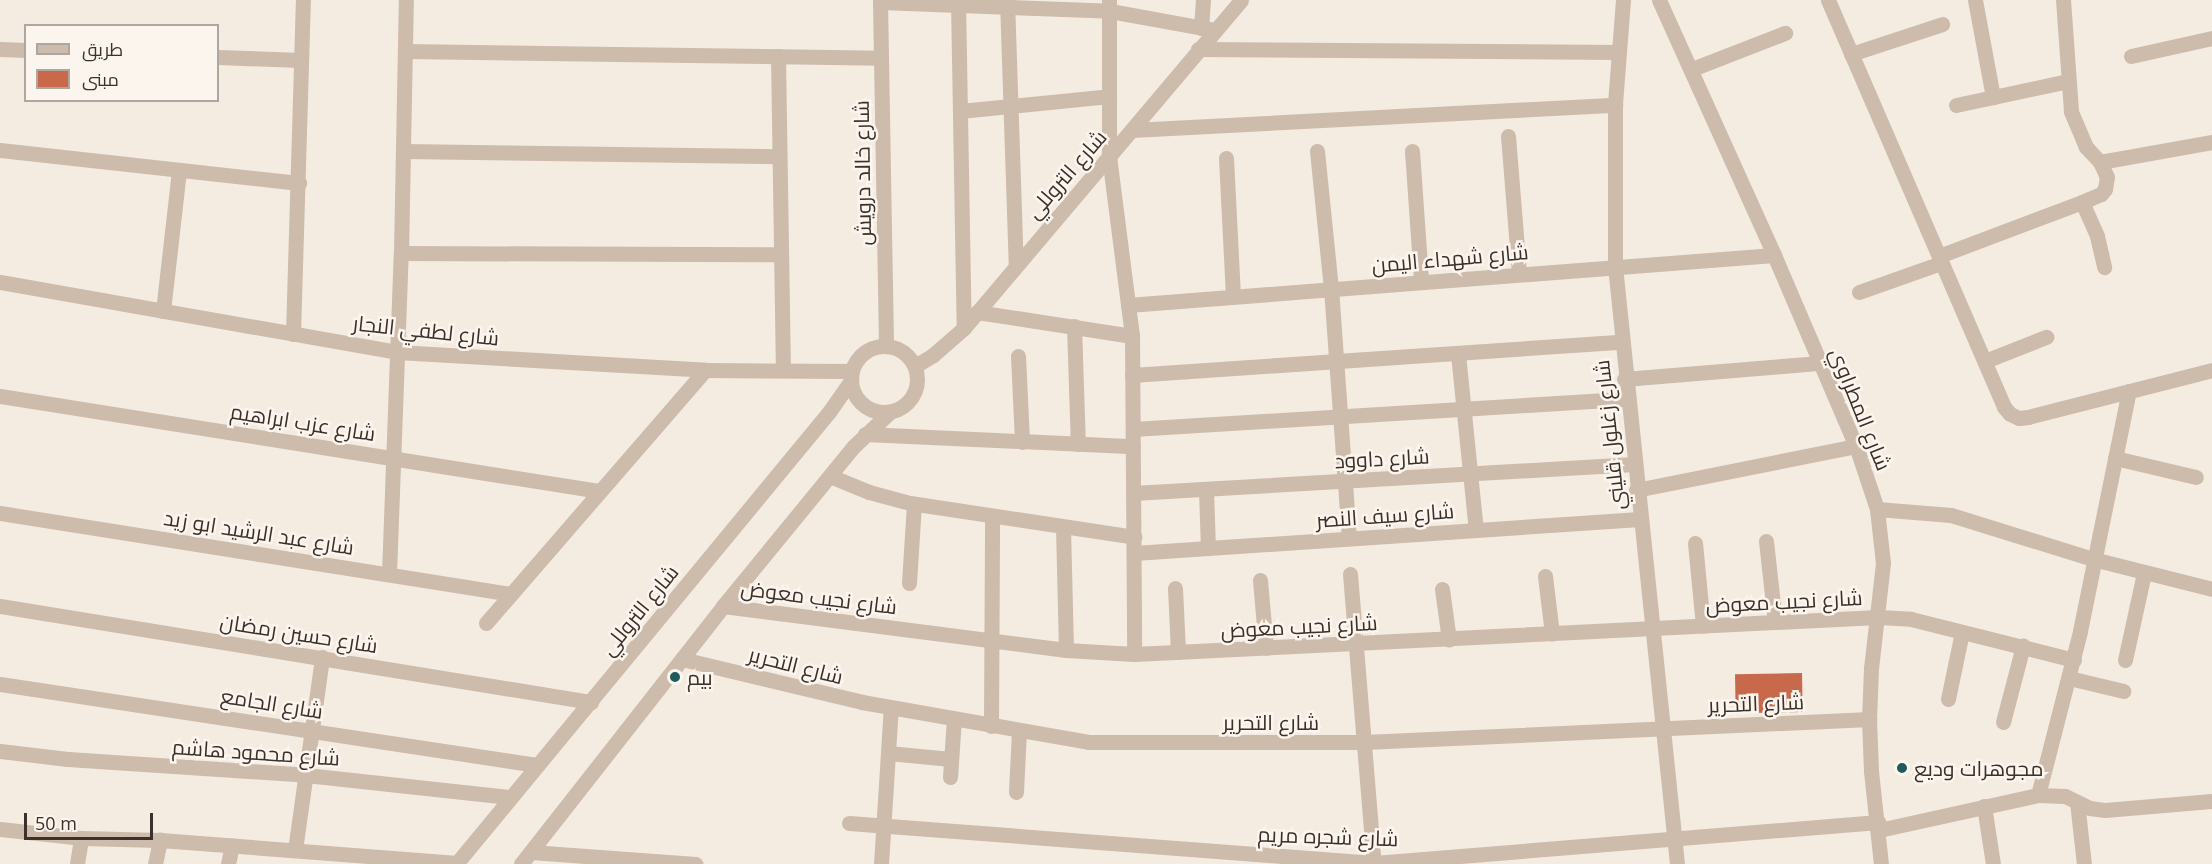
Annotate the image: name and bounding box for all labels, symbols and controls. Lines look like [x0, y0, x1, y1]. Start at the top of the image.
legend [24, 24, 219, 102]
text: طريق [82, 37, 123, 61]
text: مبنى [82, 67, 119, 91]
street label: شارع خالد درويش [848, 100, 876, 246]
street label: شارع التروللي [1021, 124, 1111, 224]
street label: شارع شهداء اليمن [1370, 239, 1530, 277]
street label: شارع لطفي النجار [352, 310, 500, 350]
street label: شارع المطراوي [1825, 344, 1897, 474]
street label: شارع زغلول قليني [1589, 359, 1629, 511]
street label: شارع عزب ابراهيم [229, 398, 377, 446]
street label: شارع داوود [1334, 443, 1430, 473]
street label: شارع سيف النصر [1315, 498, 1455, 532]
street label: شارع عبد الرشيد ابو زيد [162, 505, 356, 559]
street label: شارع التروللي [595, 560, 683, 660]
street label: شارع نجيب معوض [739, 575, 899, 619]
street label: شارع نجيب معوض [1705, 584, 1863, 618]
street label: شارع حسين رمضان [218, 608, 380, 658]
street label: شارع نجيب معوض [1220, 609, 1378, 643]
street label: شارع التحرير [746, 641, 846, 689]
place label: بيم [687, 664, 713, 690]
marker: بيم [668, 670, 682, 684]
street label: شارع الجامع [219, 682, 325, 724]
street label: شارع التحرير [1707, 689, 1805, 717]
street label: شارع التحرير [1223, 709, 1319, 735]
street label: شارع محمود هاشم [171, 734, 341, 770]
place label: مجوهرات وديع [1914, 755, 2043, 781]
marker: مجوهرات وديع [1895, 761, 1909, 775]
scale bar [27, 801, 156, 839]
text: 50 m [35, 811, 77, 835]
street label: شارع شجره مريم [1257, 821, 1399, 851]

